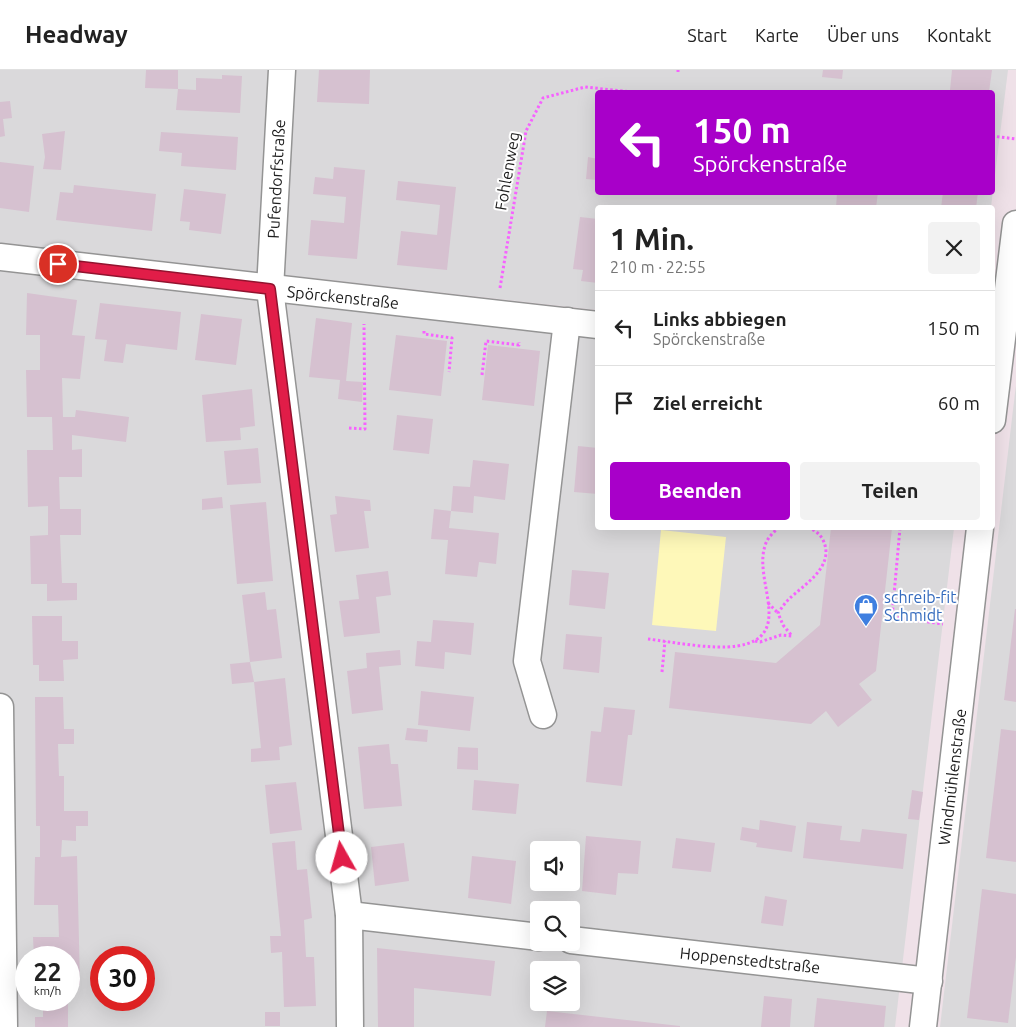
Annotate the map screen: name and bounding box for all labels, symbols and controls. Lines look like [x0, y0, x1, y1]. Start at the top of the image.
text: Headway [25, 21, 128, 48]
text: Start [687, 25, 727, 45]
text: Karte [755, 25, 799, 45]
text: Über uns [827, 25, 899, 45]
text: Kontakt [927, 25, 991, 45]
icon: left [610, 110, 675, 175]
text: 150 m [693, 110, 791, 150]
street label: Pufendorfstraße [264, 119, 288, 239]
street label: Fohlenweg [491, 130, 523, 212]
text: Spörckenstraße [693, 151, 848, 176]
text: 1 Min. [610, 222, 694, 256]
button: close [928, 222, 980, 274]
pin [37, 243, 79, 285]
icon: arrive [44, 250, 72, 278]
text: 210 m · 22:55 [610, 258, 706, 276]
street label: Spörckenstraße [286, 282, 400, 312]
text: Links abbiegen [653, 308, 787, 330]
icon: left [610, 314, 638, 342]
text: 150 m [927, 317, 980, 339]
text: Spörckenstraße [653, 330, 765, 348]
icon: arrive [610, 389, 638, 417]
text: Ziel erreicht [653, 392, 762, 414]
text: 60 m [938, 392, 980, 414]
button: Beenden [610, 462, 790, 520]
button: Teilen [800, 462, 980, 520]
place label: schreib-fit Schmidt [884, 588, 957, 624]
shop icon: schreib-fit Schmidt [853, 593, 879, 627]
street label: Windmühlenstraße [935, 708, 969, 846]
position arrow [315, 831, 367, 883]
map controls [530, 841, 580, 1011]
button: sound [530, 841, 580, 891]
button: search [530, 901, 580, 951]
street label: Hoppenstedtstraße [679, 944, 821, 976]
speed limit sign: 30 [90, 946, 155, 1011]
text: 22 [33, 958, 62, 986]
button: layers [530, 961, 580, 1011]
text: km/h [34, 984, 61, 997]

